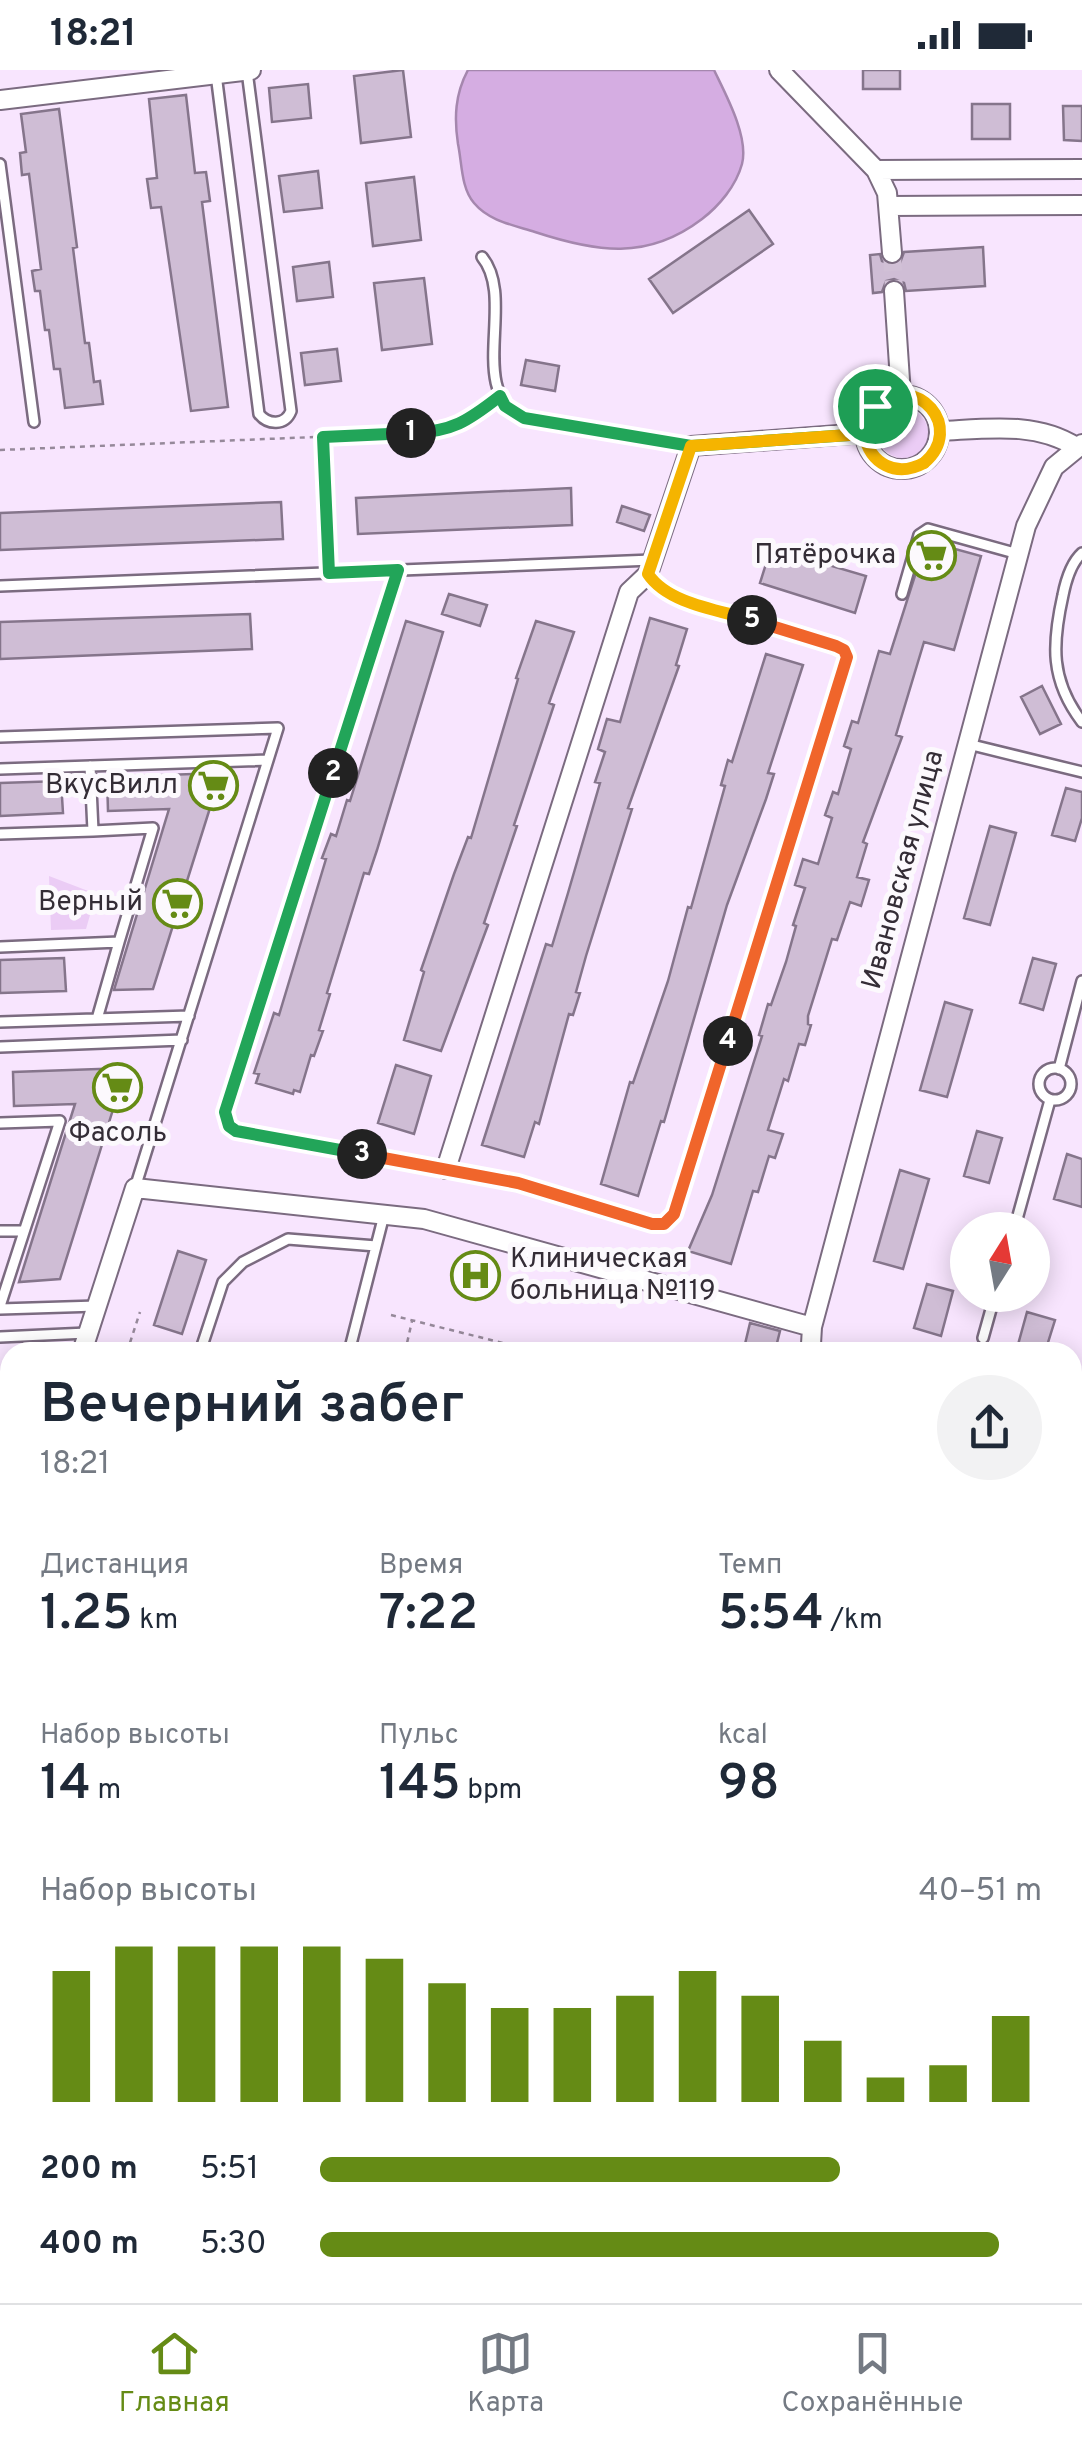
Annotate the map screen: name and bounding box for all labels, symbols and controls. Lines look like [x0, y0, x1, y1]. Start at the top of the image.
text: 18:21 [50, 11, 137, 60]
pin [833, 364, 918, 449]
icon: arrive [848, 379, 903, 434]
pin: 1 [386, 408, 436, 458]
text: 1 [405, 415, 417, 451]
supermarket icon: Пятёрочка [905, 530, 957, 582]
place label: Пятёрочка [754, 538, 896, 574]
pin: 5 [727, 595, 777, 645]
text: 5 [743, 602, 761, 638]
street label: Ивановская улица [855, 746, 953, 994]
pin: 2 [308, 748, 358, 798]
text: 2 [324, 755, 342, 791]
supermarket icon: ВкусВилл [187, 760, 239, 812]
place label: ВкусВилл [45, 768, 178, 804]
supermarket icon: Верный [152, 877, 204, 929]
place label: Верный [38, 885, 143, 921]
pin: 4 [703, 1016, 753, 1066]
text: 4 [719, 1023, 737, 1059]
supermarket icon: Фасоль [92, 1061, 144, 1113]
place label: Фасоль [69, 1116, 167, 1152]
pin: 3 [337, 1129, 387, 1179]
text: 3 [354, 1136, 370, 1172]
north arrow [950, 1212, 1050, 1312]
map controls [950, 1212, 1050, 1312]
place label: Клиническая больница №119 [510, 1242, 716, 1310]
hospital icon: Клиническая больница №119 [449, 1250, 501, 1302]
text: Вечерний забег [40, 1372, 464, 1442]
button: share [937, 1375, 1042, 1480]
text: 18:21 [40, 1445, 110, 1485]
text: Дистанция [40, 1548, 189, 1584]
text: Время [379, 1548, 463, 1584]
text: Темп [718, 1548, 782, 1584]
text: 1.25 [40, 1584, 133, 1647]
text: 7:22 [379, 1584, 478, 1647]
text: 5:54 [718, 1584, 824, 1647]
text: km [133, 1603, 178, 1639]
text: /km [824, 1603, 883, 1639]
text: Набор высоты [40, 1718, 230, 1754]
text: Пульс [379, 1718, 459, 1754]
text: kcal [718, 1718, 768, 1754]
text: 14 [40, 1754, 91, 1817]
text: 145 [379, 1754, 461, 1817]
text: 98 [718, 1754, 780, 1817]
text: m [91, 1773, 121, 1809]
text: bpm [461, 1773, 522, 1809]
text: Набор высоты [40, 1872, 257, 1912]
text: 40–51 m [919, 1872, 1042, 1912]
text: 200 m [40, 2150, 138, 2190]
text: 5:51 [200, 2150, 259, 2190]
text: 400 m [40, 2225, 139, 2265]
text: 5:30 [200, 2225, 267, 2265]
tab: Главная [119, 2326, 230, 2422]
tab: Карта [467, 2326, 544, 2422]
tab: Сохранённые [782, 2326, 963, 2422]

